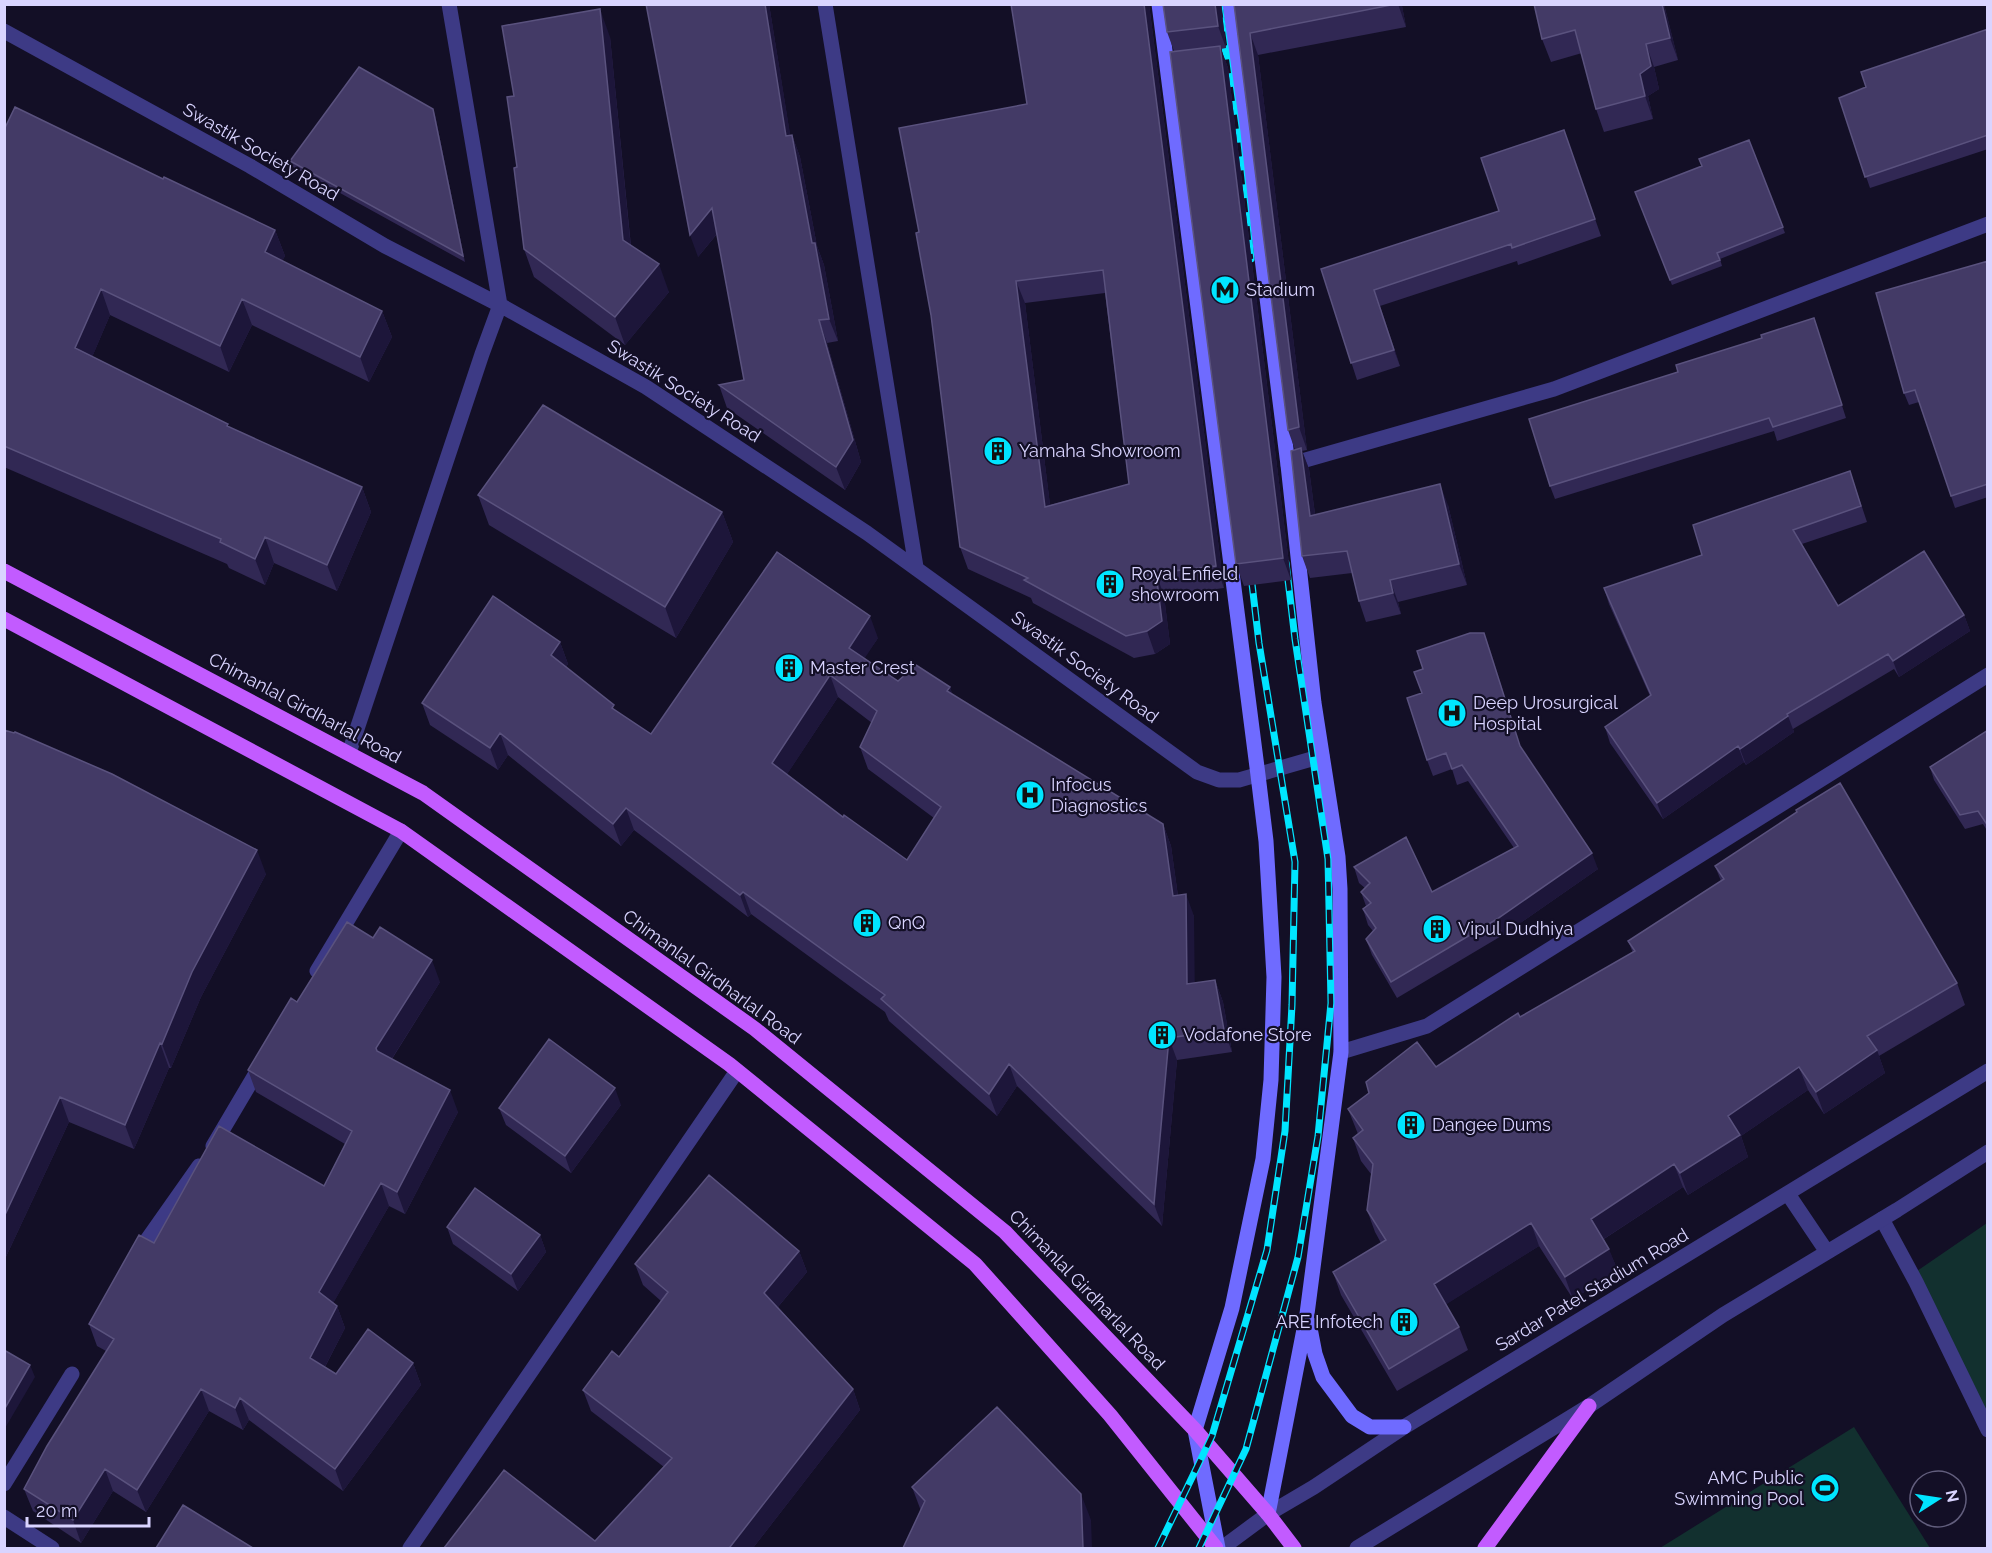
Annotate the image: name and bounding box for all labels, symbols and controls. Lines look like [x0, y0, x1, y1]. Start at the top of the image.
street label: Swastik Society Road [180, 98, 343, 205]
metro station icon: Stadium [1209, 274, 1241, 306]
place label: Stadium [1246, 279, 1315, 300]
street label: Swastik Society Road [604, 335, 765, 446]
building icon: Yamaha Showroom [982, 435, 1014, 467]
place label: Yamaha Showroom [1019, 440, 1181, 461]
place label: Royal Enfield showroom [1131, 563, 1238, 605]
building icon: Royal Enfield showroom [1094, 568, 1126, 600]
street label: Swastik Society Road [1008, 606, 1163, 727]
street label: Chimanlal Girdharlal Road [205, 648, 405, 767]
building icon: Master Crest [773, 652, 805, 684]
place label: Master Crest [810, 657, 915, 678]
place label: Deep Urosurgical Hospital [1473, 692, 1618, 734]
hospital icon: Deep Urosurgical Hospital [1436, 697, 1468, 729]
place label: Infocus Diagnostics [1051, 774, 1147, 816]
hospital icon: Infocus Diagnostics [1014, 779, 1046, 811]
street label: Chimanlal Girdharlal Road [619, 905, 805, 1048]
building icon: QnQ [851, 907, 883, 939]
place label: QnQ [888, 912, 925, 933]
building icon: Vipul Dudhiya [1421, 913, 1453, 945]
place label: Vipul Dudhiya [1458, 918, 1573, 939]
building icon: Vodafone Store [1146, 1019, 1178, 1051]
place label: Vodafone Store [1183, 1024, 1312, 1045]
building icon: Dangee Dums [1395, 1109, 1427, 1141]
place label: Dangee Dums [1432, 1114, 1551, 1135]
street label: Chimanlal Girdharlal Road [1005, 1205, 1170, 1374]
street label: Sardar Patel Stadium Road [1492, 1224, 1692, 1356]
building icon: ARE Infotech [1388, 1306, 1420, 1338]
place label: ARE Infotech [1276, 1311, 1383, 1332]
place label: AMC Public Swimming Pool [1674, 1467, 1804, 1509]
north arrow [1908, 1469, 1968, 1529]
sports icon: AMC Public Swimming Pool [1809, 1472, 1841, 1504]
text: N [1942, 1488, 1963, 1504]
scale bar [27, 1490, 148, 1528]
text: 20 m [36, 1500, 78, 1521]

